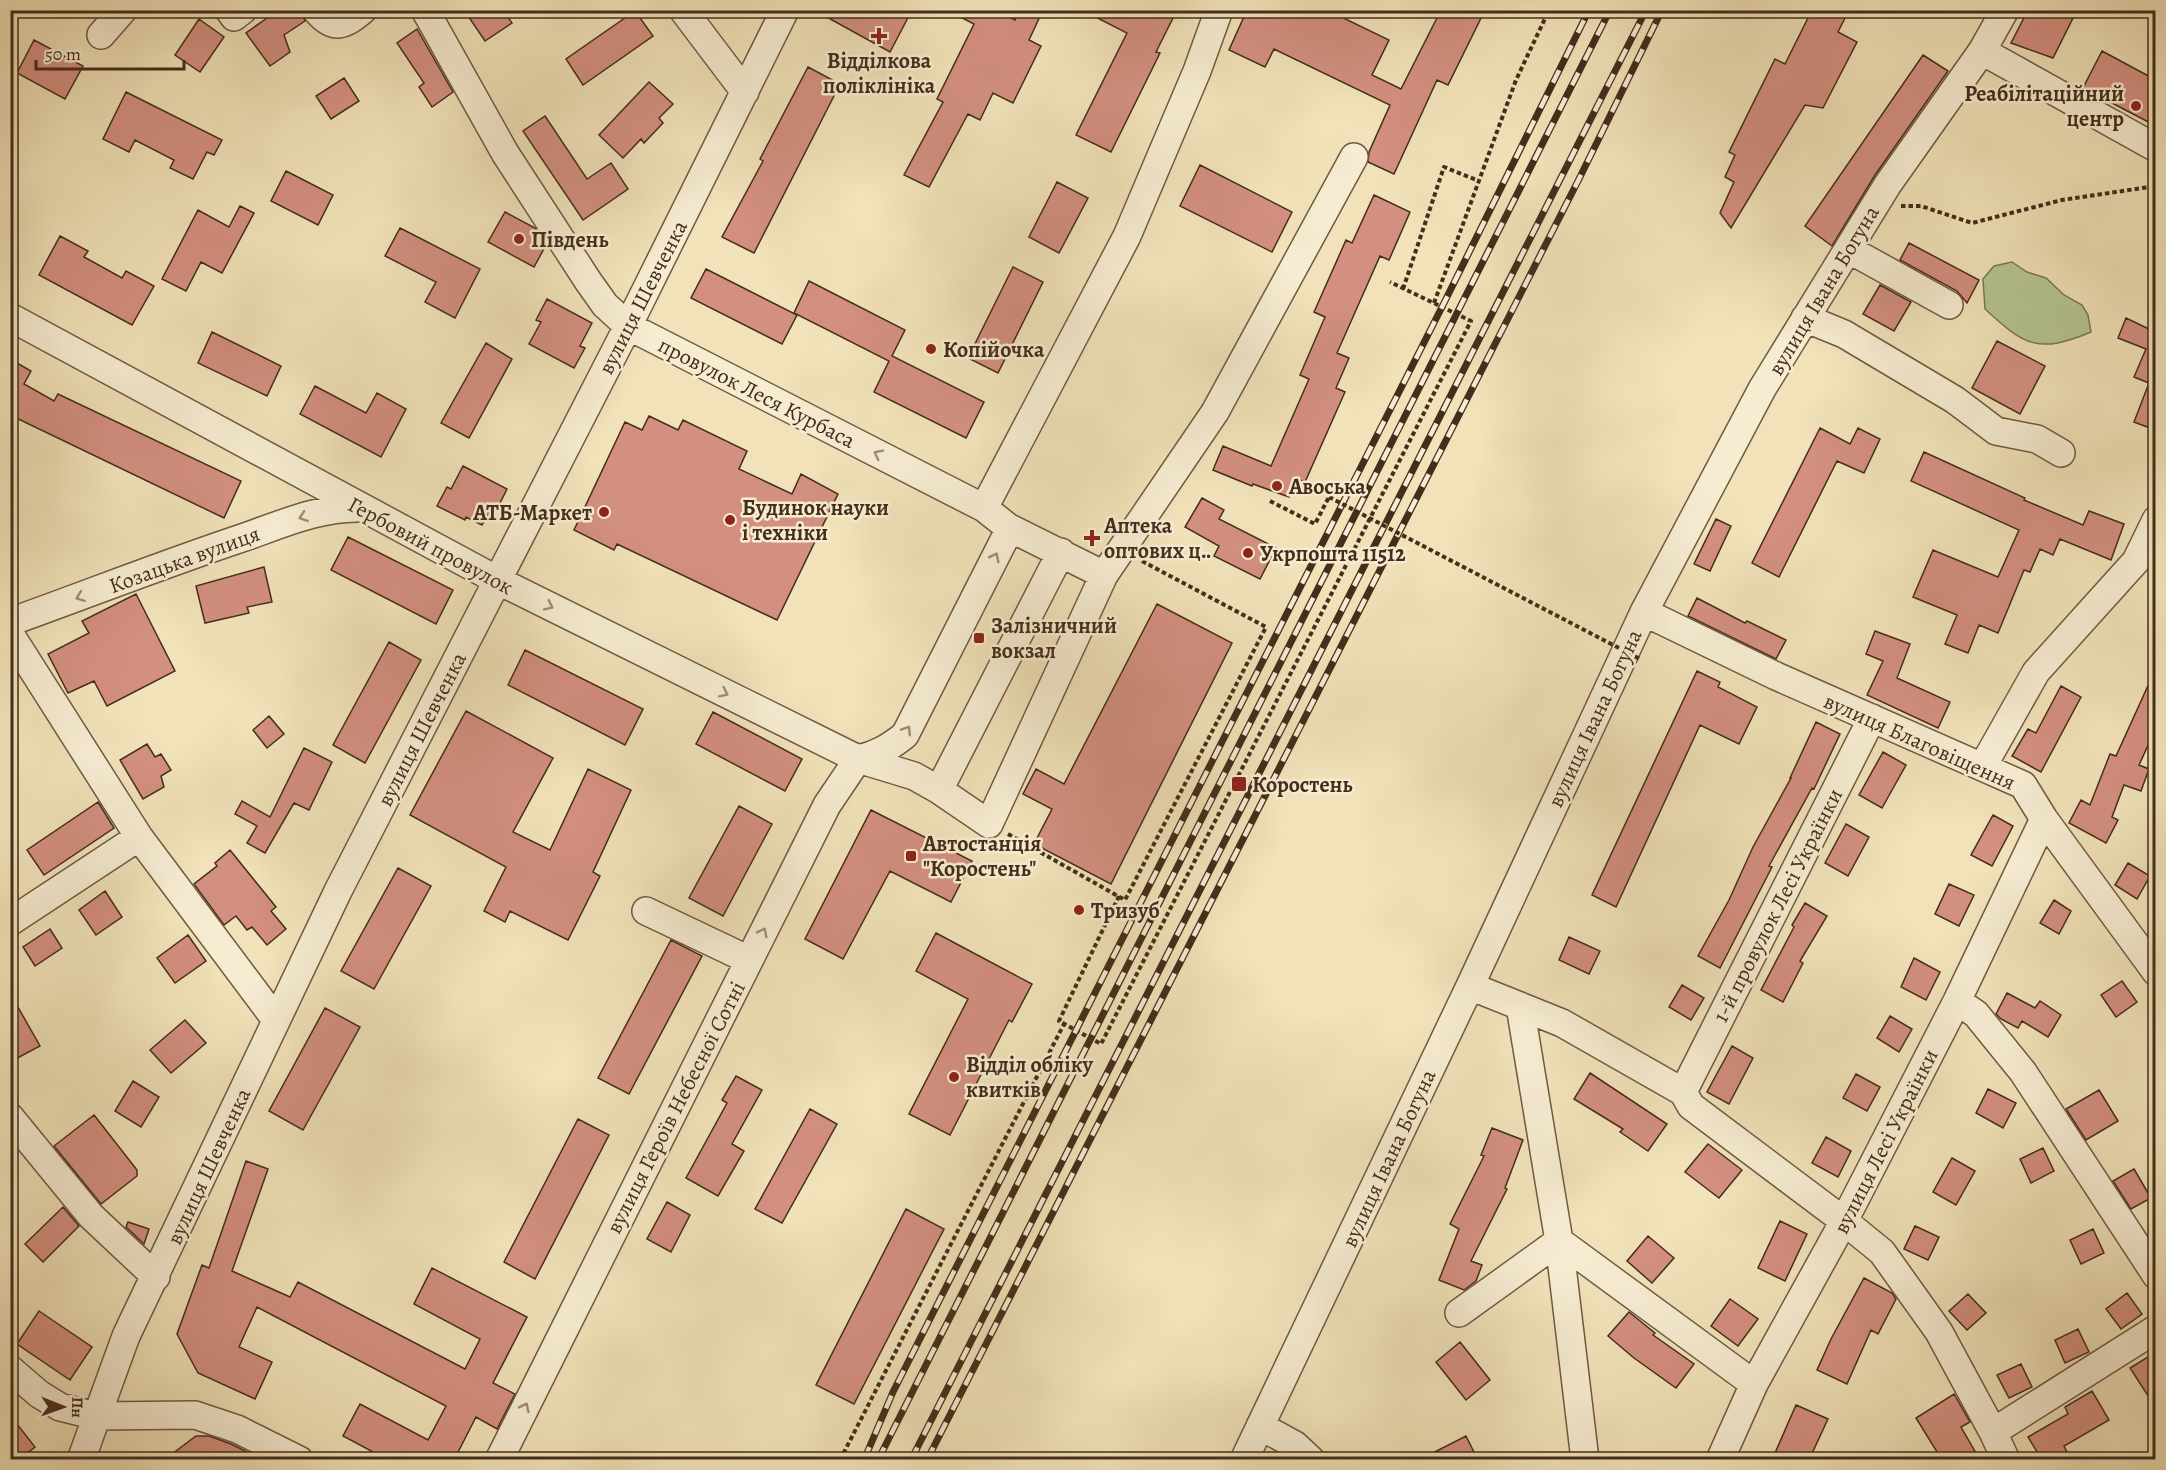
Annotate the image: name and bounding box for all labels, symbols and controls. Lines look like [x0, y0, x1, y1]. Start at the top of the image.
marker: Відділкова поліклініка [870, 27, 888, 45]
scale bar [36, 33, 184, 71]
text: 50 m [45, 42, 81, 66]
place label: Відділкова поліклініка [823, 46, 936, 101]
place label: Реабілітаційний центр [1964, 79, 2124, 134]
marker: Реабілітаційний центр [2129, 99, 2143, 113]
street label: вулиця Івана Богуна [1761, 199, 1887, 381]
street label: вулиця Шевченка [591, 214, 695, 380]
place label: Південь [531, 225, 609, 255]
marker: Південь [512, 232, 526, 246]
street label: провулок Леся Курбаса [653, 330, 861, 456]
place label: Копійочка [943, 335, 1045, 365]
marker: Копійочка [924, 342, 938, 356]
one-way arrow [874, 450, 884, 461]
place label: Авоська [1288, 472, 1366, 502]
marker: Авоська [1270, 479, 1284, 493]
street label: Гербовий провулок [343, 490, 518, 602]
place label: Будинок науки і техніки [742, 493, 889, 548]
place label: АТБ-Маркет [472, 498, 592, 528]
marker: АТБ-Маркет [597, 505, 611, 519]
one-way arrow [298, 509, 309, 522]
place label: Аптека оптових ц‥ [1103, 511, 1211, 566]
marker: Будинок науки і техніки [723, 513, 737, 527]
street label: Козацька вулиця [105, 519, 264, 601]
marker: Аптека оптових ц‥ [1085, 531, 1099, 545]
place label: Укрпошта 11512 [1260, 539, 1406, 569]
marker: Укрпошта 11512 [1241, 546, 1255, 560]
one-way arrow [988, 552, 999, 563]
one-way arrow [75, 589, 86, 602]
one-way arrow [543, 599, 554, 611]
place label: Залізничний вокзал [991, 611, 1117, 666]
street label: вулиця Івана Богуна [1540, 624, 1650, 812]
marker: Залізничний вокзал [972, 631, 986, 645]
street label: вулиця Шевченка [370, 646, 474, 812]
one-way arrow [718, 686, 728, 697]
street label: вулиця Благовіщення [1819, 686, 2020, 798]
one-way arrow [899, 726, 911, 736]
place label: Коростень [1252, 770, 1353, 800]
marker: Коростень [1230, 775, 1248, 793]
street label: 1-й провулок Лесі Українки [1706, 783, 1850, 1028]
place label: Автостанція "Коростень" [922, 829, 1041, 884]
marker: Автостанція "Коростень" [904, 849, 918, 863]
place label: Тризуб [1091, 896, 1160, 926]
marker: Тризуб [1072, 903, 1086, 917]
one-way arrow [755, 928, 767, 939]
street label: вулиця Героїв Небесної Сотні [599, 976, 753, 1239]
street label: вулиця Лесі Українки [1826, 1044, 1946, 1239]
place label: Відділ обліку квитків [966, 1050, 1094, 1105]
street label: вулиця Івана Богуна [1334, 1064, 1444, 1252]
marker: Відділ обліку квитків [947, 1070, 961, 1084]
street label: вулиця Шевченка [160, 1083, 259, 1250]
north arrow [33, 1377, 93, 1437]
text: Пн [66, 1397, 88, 1418]
one-way arrow [517, 1402, 529, 1413]

